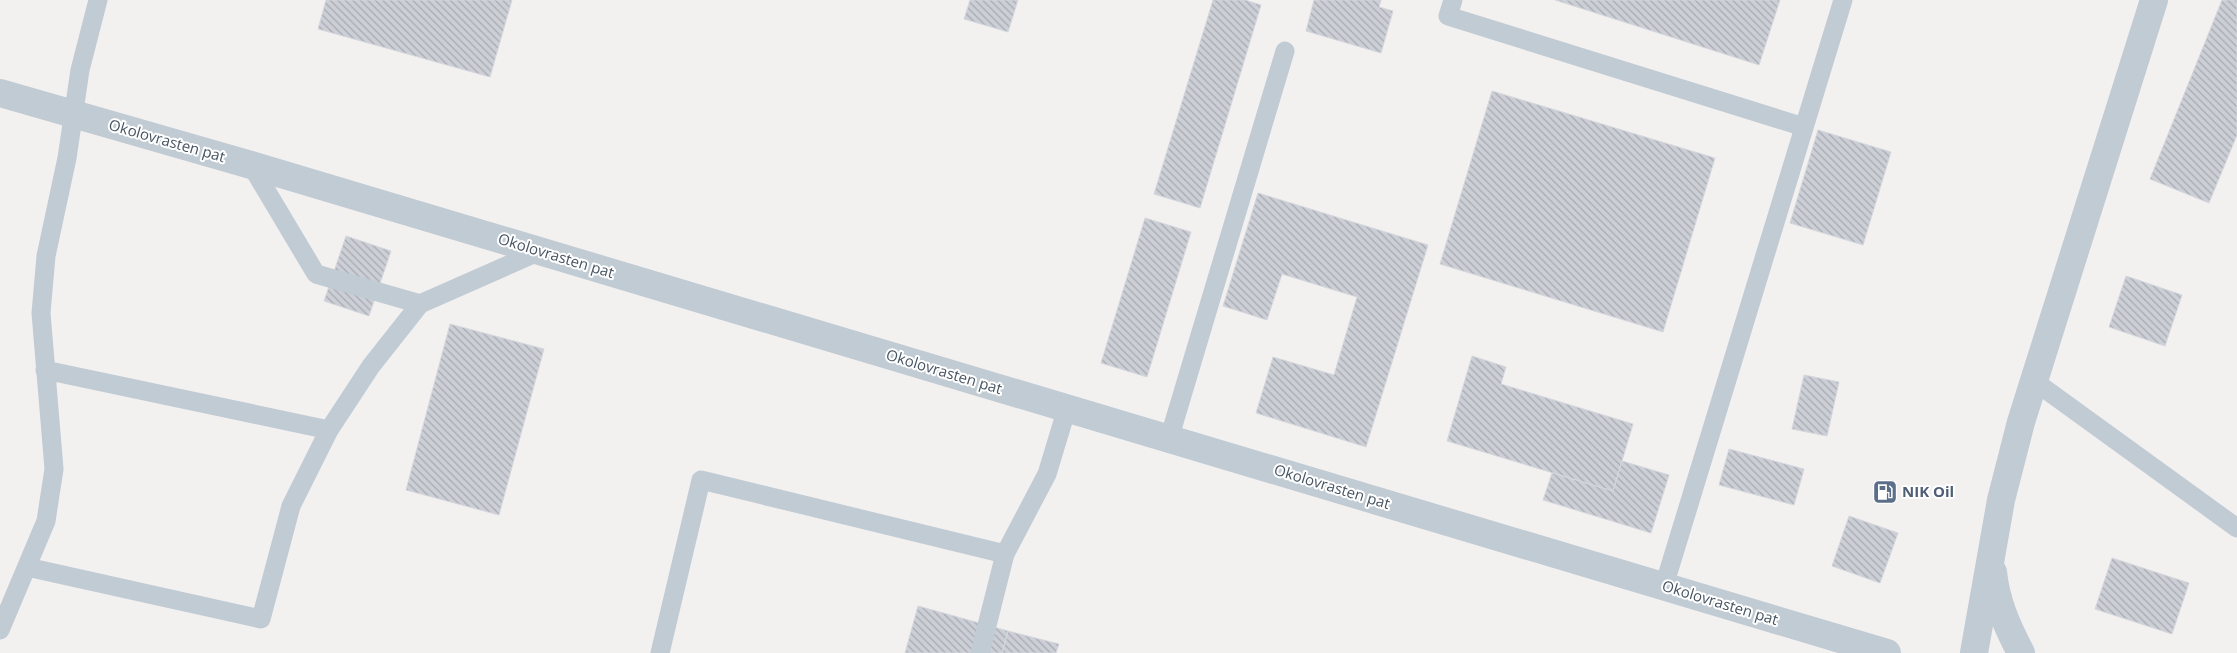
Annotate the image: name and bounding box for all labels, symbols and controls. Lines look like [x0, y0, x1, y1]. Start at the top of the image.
street label: Okolovrasten pat [107, 114, 228, 166]
street label: Okolovrasten pat [496, 228, 617, 282]
street label: Okolovrasten pat [884, 344, 1005, 398]
street label: Okolovrasten pat [1272, 459, 1393, 513]
fuel station icon: NIK Oil [1872, 479, 1898, 505]
place label: NIK Oil [1902, 481, 1954, 501]
street label: Okolovrasten pat [1660, 575, 1781, 629]

